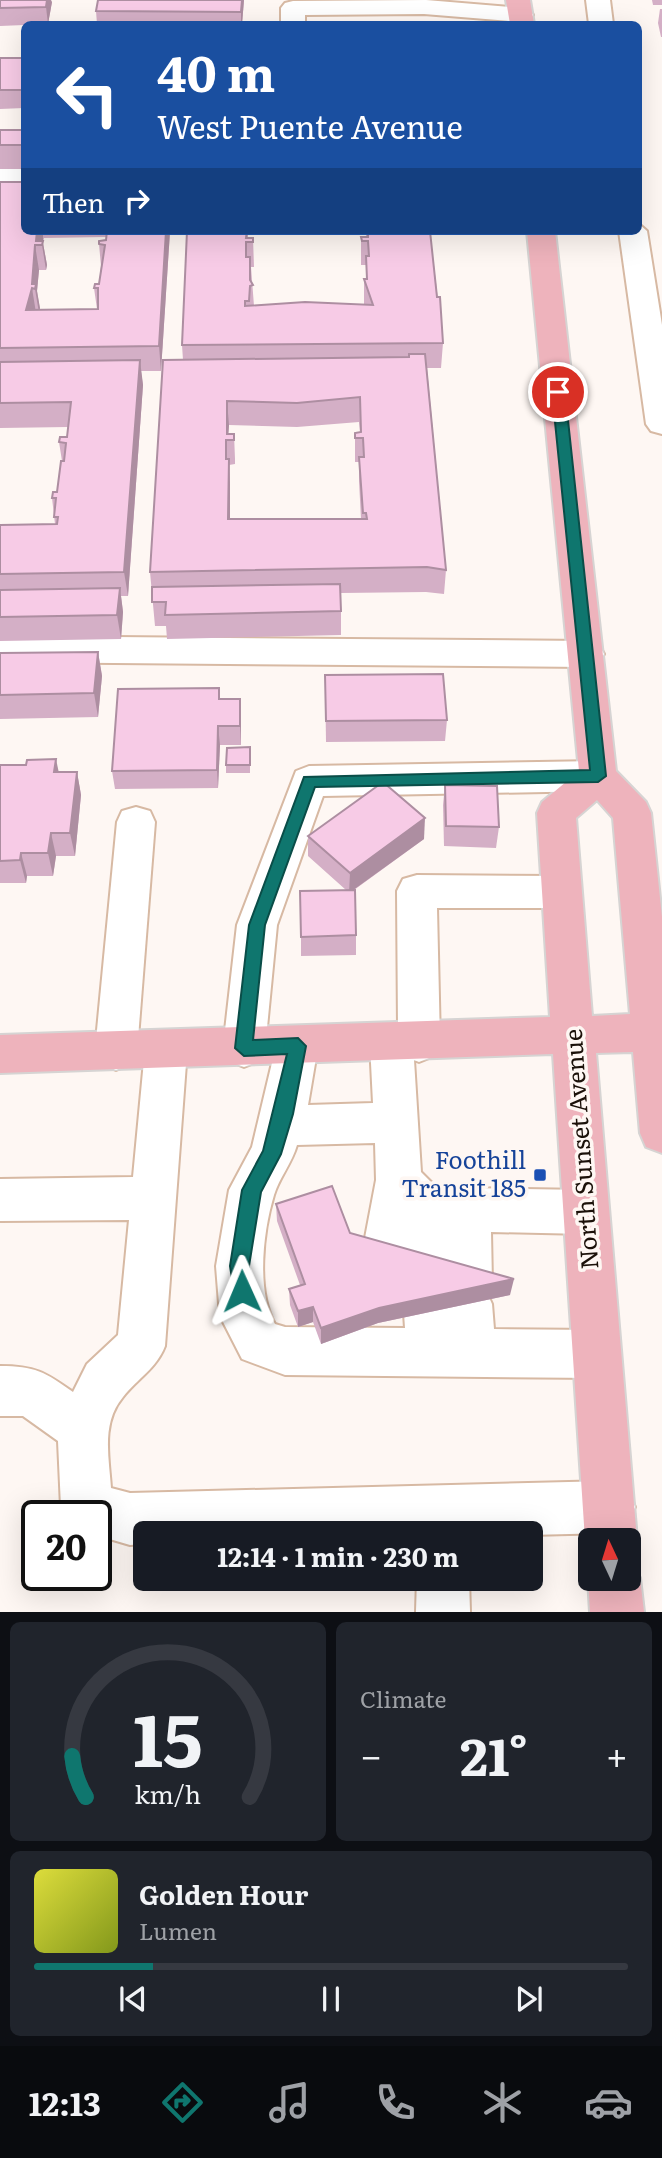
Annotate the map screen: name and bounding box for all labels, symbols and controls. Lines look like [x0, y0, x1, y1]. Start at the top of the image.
text: 40 m [157, 34, 275, 107]
icon: left [42, 49, 133, 140]
text: West Puente Avenue [157, 101, 463, 149]
text: Then [42, 182, 104, 221]
icon: right [118, 182, 156, 220]
pin [528, 362, 588, 422]
icon: arrive [539, 373, 577, 411]
street label: North Sunset Avenue [554, 1028, 605, 1271]
place label: Foothill Transit 185 [401, 1141, 526, 1204]
marker: Foothill Transit 185 [532, 1167, 548, 1183]
position arrow [205, 1254, 279, 1328]
speed limit sign: 20 [21, 1500, 112, 1591]
north arrow [578, 1528, 640, 1591]
map controls [578, 1528, 641, 1591]
text: 12:14 · 1 min · 230 m [217, 1536, 459, 1575]
text: Climate [360, 1681, 446, 1715]
text: 15 [133, 1682, 203, 1790]
text: 21° [460, 1715, 528, 1792]
text: − [360, 1725, 382, 1782]
text: + [606, 1725, 628, 1782]
text: km/h [135, 1775, 201, 1812]
text: Golden Hour [139, 1874, 308, 1913]
text: Lumen [139, 1913, 217, 1947]
icon: previous [114, 1980, 152, 2018]
icon: pause [312, 1980, 350, 2018]
icon: next [510, 1980, 548, 2018]
text: 12:13 [29, 2078, 101, 2126]
icon: directions [158, 2078, 207, 2127]
icon: music [265, 2078, 314, 2127]
icon: phone [371, 2078, 420, 2127]
icon: climate [478, 2078, 527, 2127]
icon: car [584, 2078, 633, 2127]

